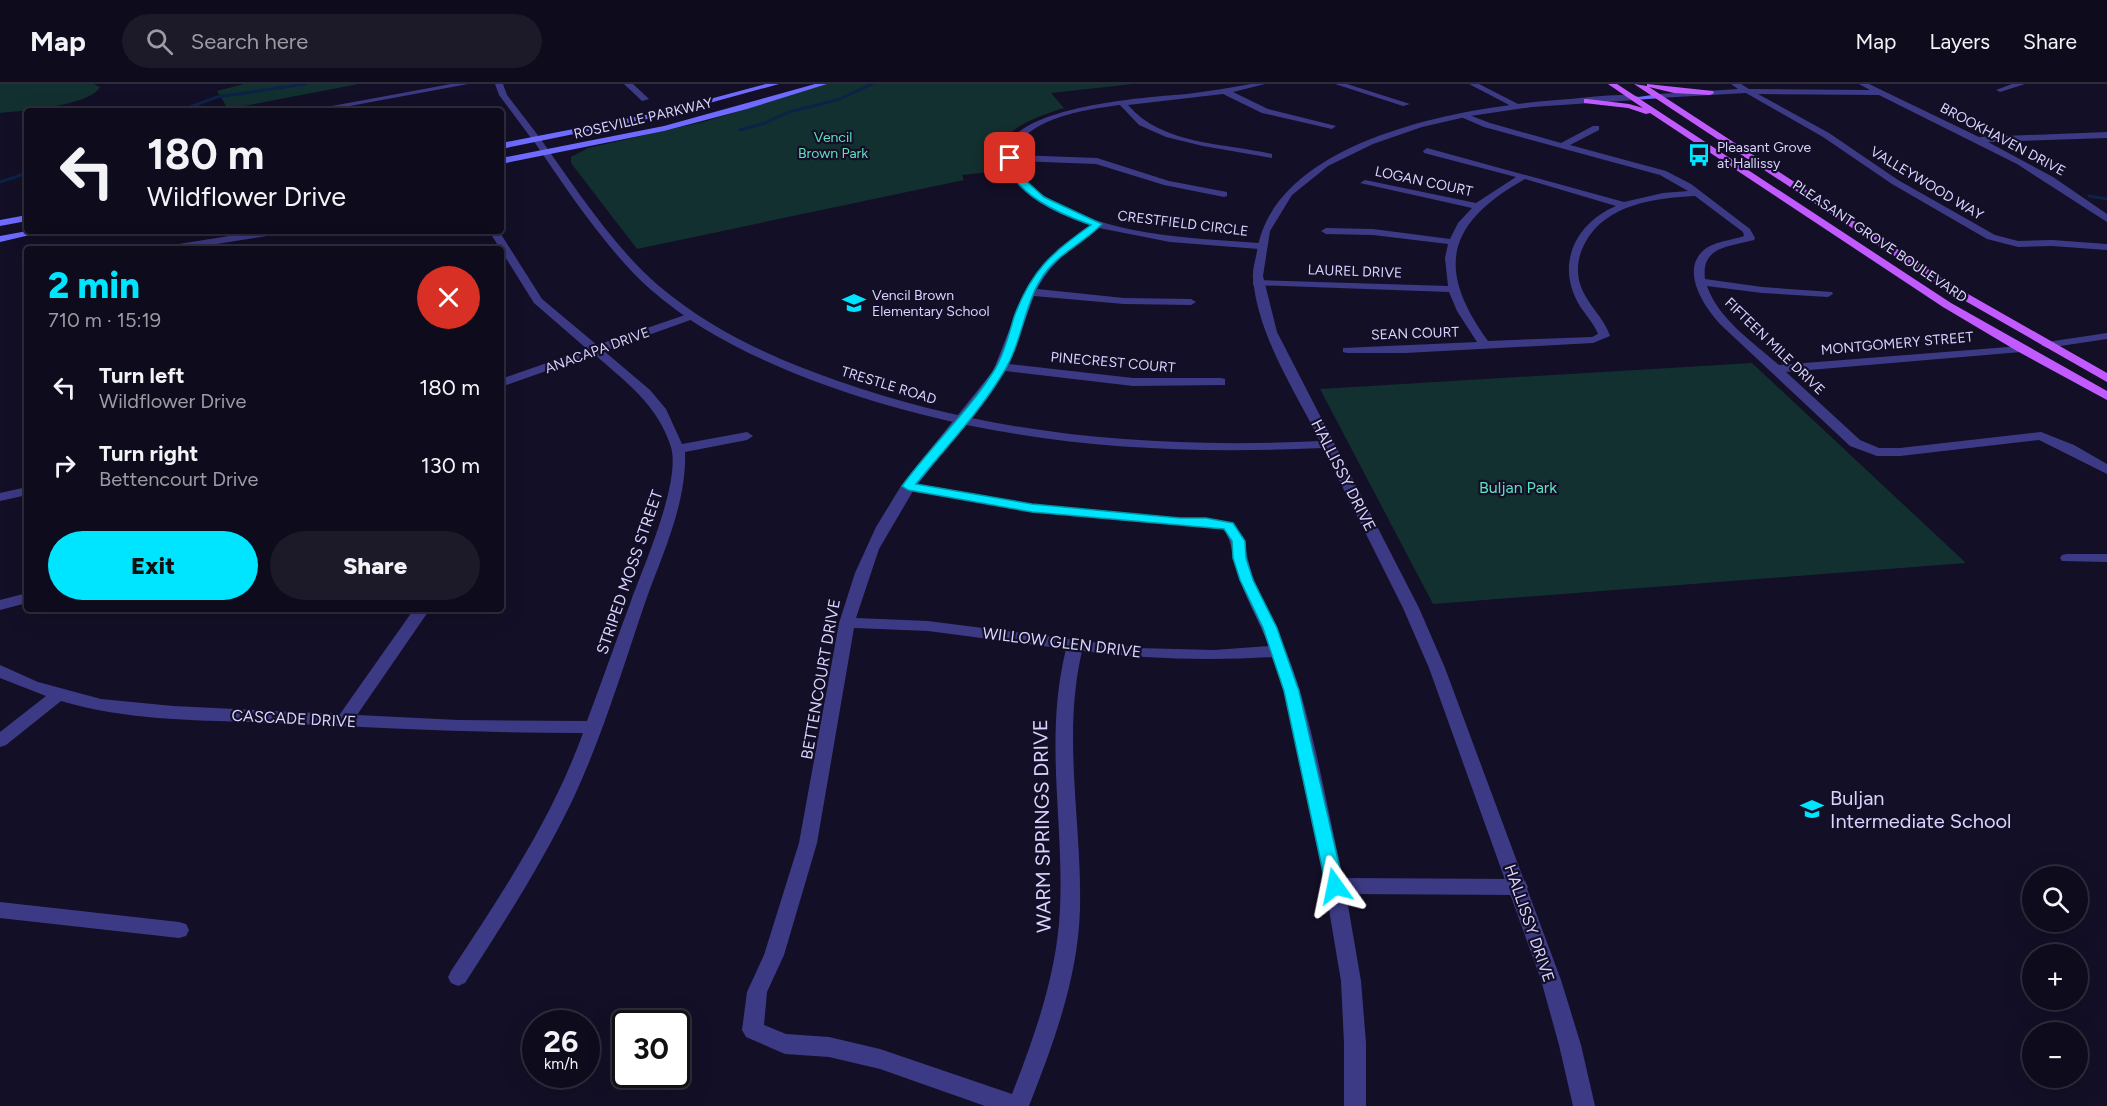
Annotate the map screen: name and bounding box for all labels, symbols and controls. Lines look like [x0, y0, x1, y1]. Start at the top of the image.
search box [122, 14, 542, 68]
text: Map [30, 24, 86, 58]
icon: search [143, 25, 176, 58]
text: Search here [191, 28, 308, 55]
text: Map [1856, 29, 1896, 54]
text: Layers [1929, 29, 1990, 54]
text: Share [2023, 29, 2077, 54]
street label: ROSEVILLE PARKWAY [572, 94, 715, 143]
street label: BROOKHAVEN DRIVE [1937, 99, 2068, 180]
text: 180 m [147, 129, 264, 180]
park label: Vencil Brown Park [798, 129, 868, 162]
icon: left [48, 132, 126, 210]
pin [984, 132, 1035, 183]
place label: Pleasant Grove at Hallissy [1717, 139, 1812, 172]
icon: arrive [993, 141, 1026, 174]
bus stop icon: Pleasant Grove at Hallissy [1686, 142, 1712, 168]
street label: VALLEYWOOD WAY [1867, 143, 1987, 224]
street label: LOGAN COURT [1373, 163, 1475, 200]
street label: PLEASANT GROVE BOULEVARD [1789, 177, 1970, 306]
text: Wildflower Drive [147, 180, 346, 213]
street label: CRESTFIELD CIRCLE [1116, 207, 1249, 240]
street label: LAUREL DRIVE [1307, 261, 1403, 282]
text: 2 min [48, 264, 140, 307]
button: close [417, 266, 480, 329]
place label: Vencil Brown Elementary School [872, 287, 990, 320]
school or university icon: Vencil Brown Elementary School [841, 290, 867, 316]
street label: FIFTEEN MILE DRIVE [1721, 294, 1828, 398]
text: 710 m · 15:19 [48, 308, 161, 332]
street label: SEAN COURT [1371, 323, 1460, 344]
street label: ANACAPA DRIVE [542, 324, 652, 377]
street label: MONTGOMERY STREET [1820, 328, 1974, 359]
street label: PINECREST COURT [1050, 349, 1176, 376]
text: Turn left [99, 362, 185, 389]
street label: TRESTLE ROAD [839, 363, 939, 408]
icon: left [48, 371, 81, 404]
text: 180 m [419, 374, 480, 401]
text: Wildflower Drive [99, 389, 246, 413]
street label: HALLISSY DRIVE [1307, 416, 1380, 534]
text: Turn right [99, 440, 198, 467]
icon: right [48, 449, 81, 482]
text: 130 m [421, 452, 480, 479]
text: Bettencourt Drive [99, 467, 258, 491]
park label: Buljan Park [1479, 478, 1557, 497]
street label: STRIPED MOSS STREET [592, 487, 667, 657]
button: Exit [48, 531, 258, 600]
button: Share [270, 531, 480, 600]
street label: BETTENCOURT DRIVE [797, 597, 844, 761]
street label: WILLOW GLEN DRIVE [981, 623, 1142, 662]
street label: CASCADE DRIVE [231, 706, 357, 731]
street label: WARM SPRINGS DRIVE [1028, 719, 1056, 933]
place label: Buljan Intermediate School [1830, 786, 2012, 833]
school or university icon: Buljan Intermediate School [1799, 796, 1825, 822]
position arrow [1303, 854, 1367, 918]
street label: HALLISSY DRIVE [1501, 862, 1559, 984]
map controls [2022, 866, 2088, 1088]
button: search [2022, 866, 2088, 932]
button: + [2022, 944, 2088, 1010]
speed limit sign: 30 [612, 1010, 690, 1088]
button: − [2022, 1022, 2088, 1088]
text: 26 [544, 1023, 578, 1060]
text: km/h [544, 1055, 578, 1073]

